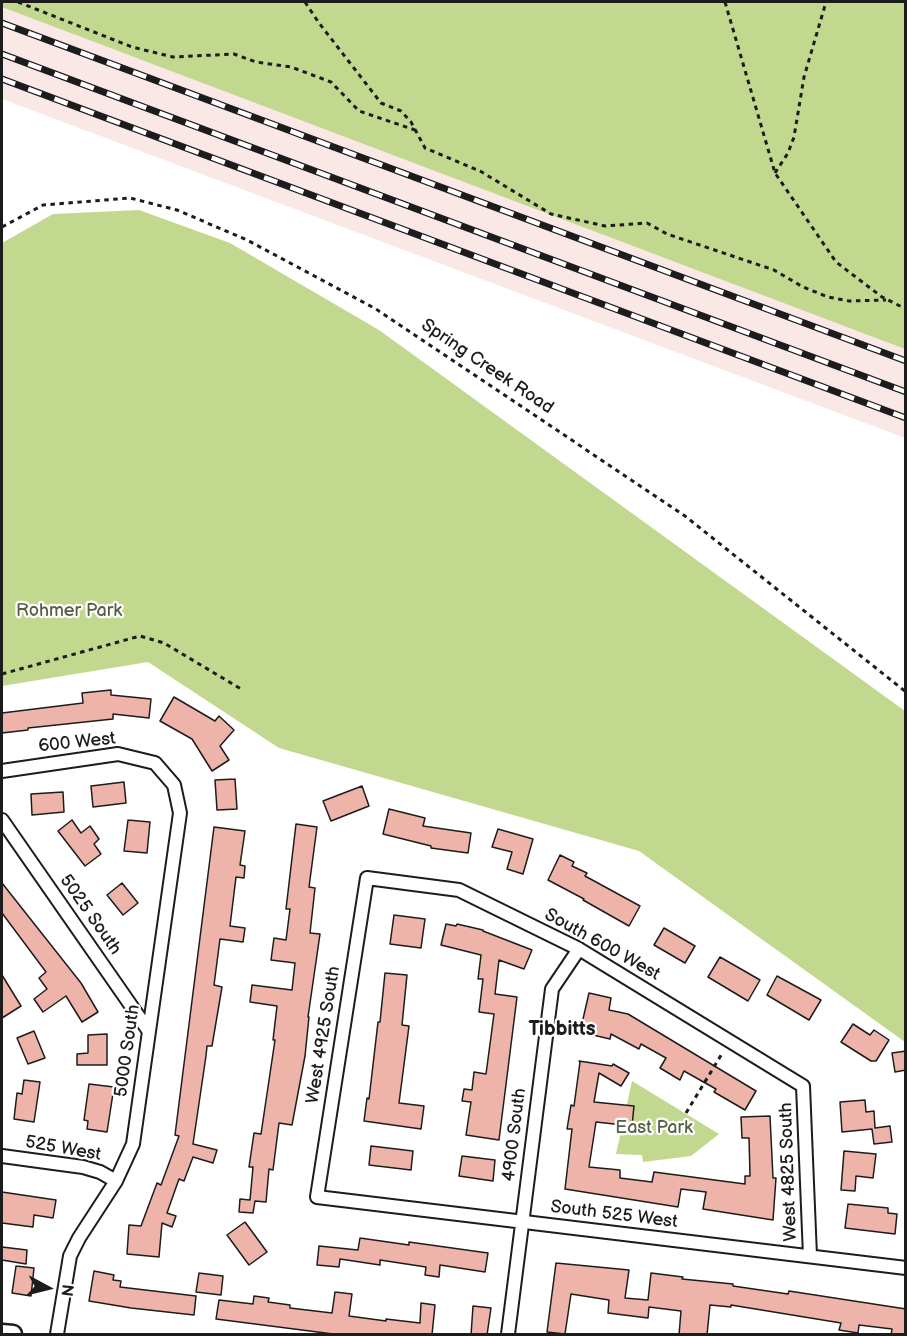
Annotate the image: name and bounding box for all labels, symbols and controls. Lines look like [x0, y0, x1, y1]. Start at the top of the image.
street label: Spring Creek Road [417, 315, 557, 419]
park label: Rohmer Park [16, 600, 122, 622]
street label: 600 West [37, 728, 117, 758]
street label: 5025 South [54, 871, 126, 959]
street label: South 600 West [540, 904, 664, 986]
street label: West 4925 South [302, 965, 346, 1105]
street label: 5000 South [111, 1003, 145, 1099]
district label: Tibbitts [528, 1018, 596, 1042]
street label: 4900 South [499, 1087, 531, 1183]
street label: West 4825 South [776, 1102, 802, 1242]
park label: East Park [615, 1117, 693, 1139]
street label: 525 West [23, 1132, 103, 1166]
street label: South 525 West [549, 1196, 679, 1234]
north arrow [18, 1258, 78, 1318]
text: N [56, 1283, 77, 1297]

